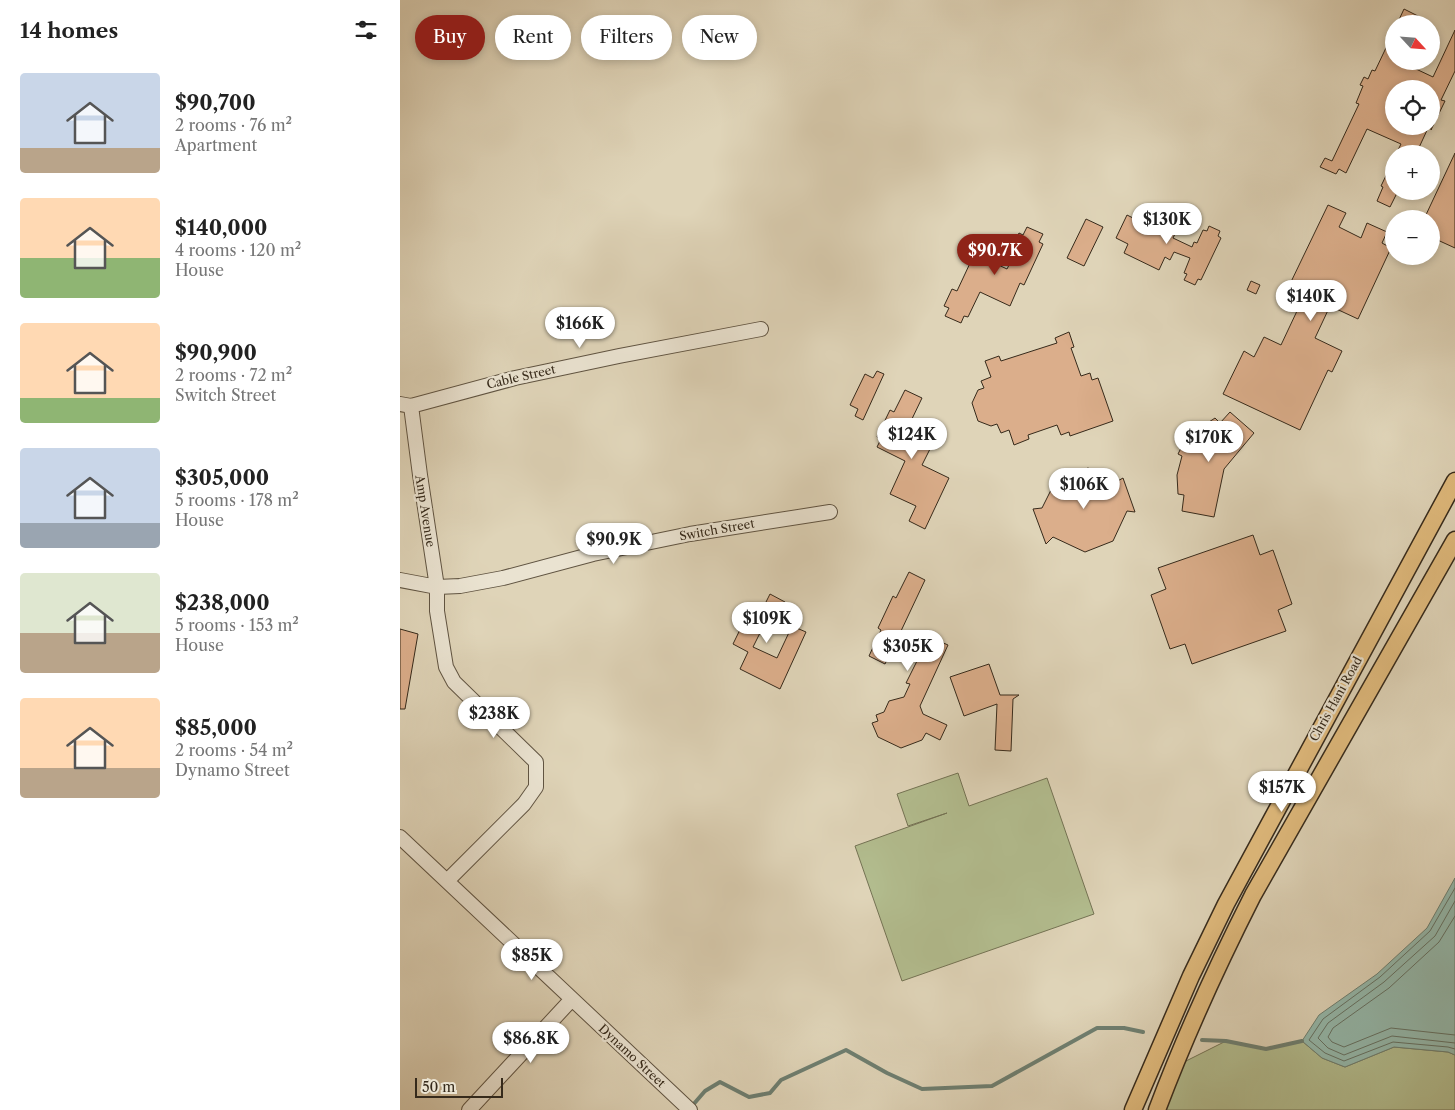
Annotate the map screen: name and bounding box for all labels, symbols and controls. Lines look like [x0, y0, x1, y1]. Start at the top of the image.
chip: Buy [415, 15, 485, 60]
chip: Rent [495, 15, 571, 60]
chip: Filters [581, 15, 672, 60]
chip: New [682, 15, 757, 60]
north arrow [1385, 15, 1440, 70]
map controls [1385, 15, 1440, 265]
icon: filters [352, 16, 380, 44]
text: 14 homes [20, 18, 118, 43]
button: locate [1385, 80, 1440, 135]
text: $90,700 [175, 90, 256, 115]
icon: home [60, 93, 120, 153]
text: 2 rooms · 76 m² [175, 115, 292, 135]
text: Apartment [175, 135, 257, 155]
button: + [1385, 145, 1440, 200]
pin: $130K [1132, 202, 1202, 245]
text: $130K [1143, 209, 1191, 229]
button: − [1385, 210, 1440, 265]
text: $140,000 [175, 215, 267, 240]
icon: home [60, 218, 120, 278]
pin: $90.7K [954, 234, 1036, 276]
text: 4 rooms · 120 m² [175, 240, 301, 260]
text: $90.7K [968, 240, 1022, 260]
text: House [175, 260, 224, 280]
pin: $140K [1276, 280, 1346, 322]
text: $140K [1287, 286, 1335, 306]
pin: $166K [545, 306, 615, 349]
text: $166K [556, 313, 604, 333]
text: $90,900 [175, 340, 257, 365]
icon: home [60, 343, 120, 403]
street label: Cable Street [485, 361, 558, 392]
text: 2 rooms · 72 m² [175, 365, 292, 385]
text: Switch Street [175, 385, 276, 405]
pin: $124K [877, 418, 947, 460]
pin: $170K [1174, 420, 1244, 463]
text: $124K [888, 424, 936, 444]
text: $170K [1185, 427, 1233, 447]
text: $305,000 [175, 465, 269, 490]
icon: home [60, 468, 120, 528]
pin: $106K [1049, 468, 1119, 510]
street label: Amp Avenue [412, 473, 439, 548]
text: $106K [1060, 474, 1108, 494]
text: 5 rooms · 178 m² [175, 490, 299, 510]
text: House [175, 510, 224, 530]
street label: Switch Street [678, 515, 756, 543]
pin: $90.9K [573, 522, 655, 565]
text: $90.9K [587, 529, 641, 549]
text: $238,000 [175, 590, 270, 615]
icon: home [60, 593, 120, 653]
pin: $109K [732, 602, 802, 644]
text: $109K [743, 608, 791, 628]
text: 5 rooms · 153 m² [175, 615, 299, 635]
pin: $305K [873, 630, 943, 672]
text: House [175, 635, 224, 655]
text: $305K [883, 636, 933, 656]
street label: Chris Hani Road [1306, 653, 1365, 744]
pin: $238K [459, 696, 529, 739]
text: $238K [469, 703, 519, 723]
text: $85,000 [175, 715, 257, 740]
icon: home [60, 718, 120, 778]
text: 2 rooms · 54 m² [175, 740, 293, 760]
text: Dynamo Street [175, 760, 290, 780]
pin: $157K [1247, 770, 1317, 813]
text: $157K [1259, 777, 1305, 797]
pin: $85K [502, 938, 562, 981]
text: $85K [512, 945, 552, 965]
street label: Dynamo Street [596, 1021, 669, 1091]
pin: $86.8K [490, 1022, 572, 1064]
text: $86.8K [503, 1028, 559, 1048]
scale bar [415, 1075, 502, 1098]
text: 50 m [422, 1078, 455, 1096]

